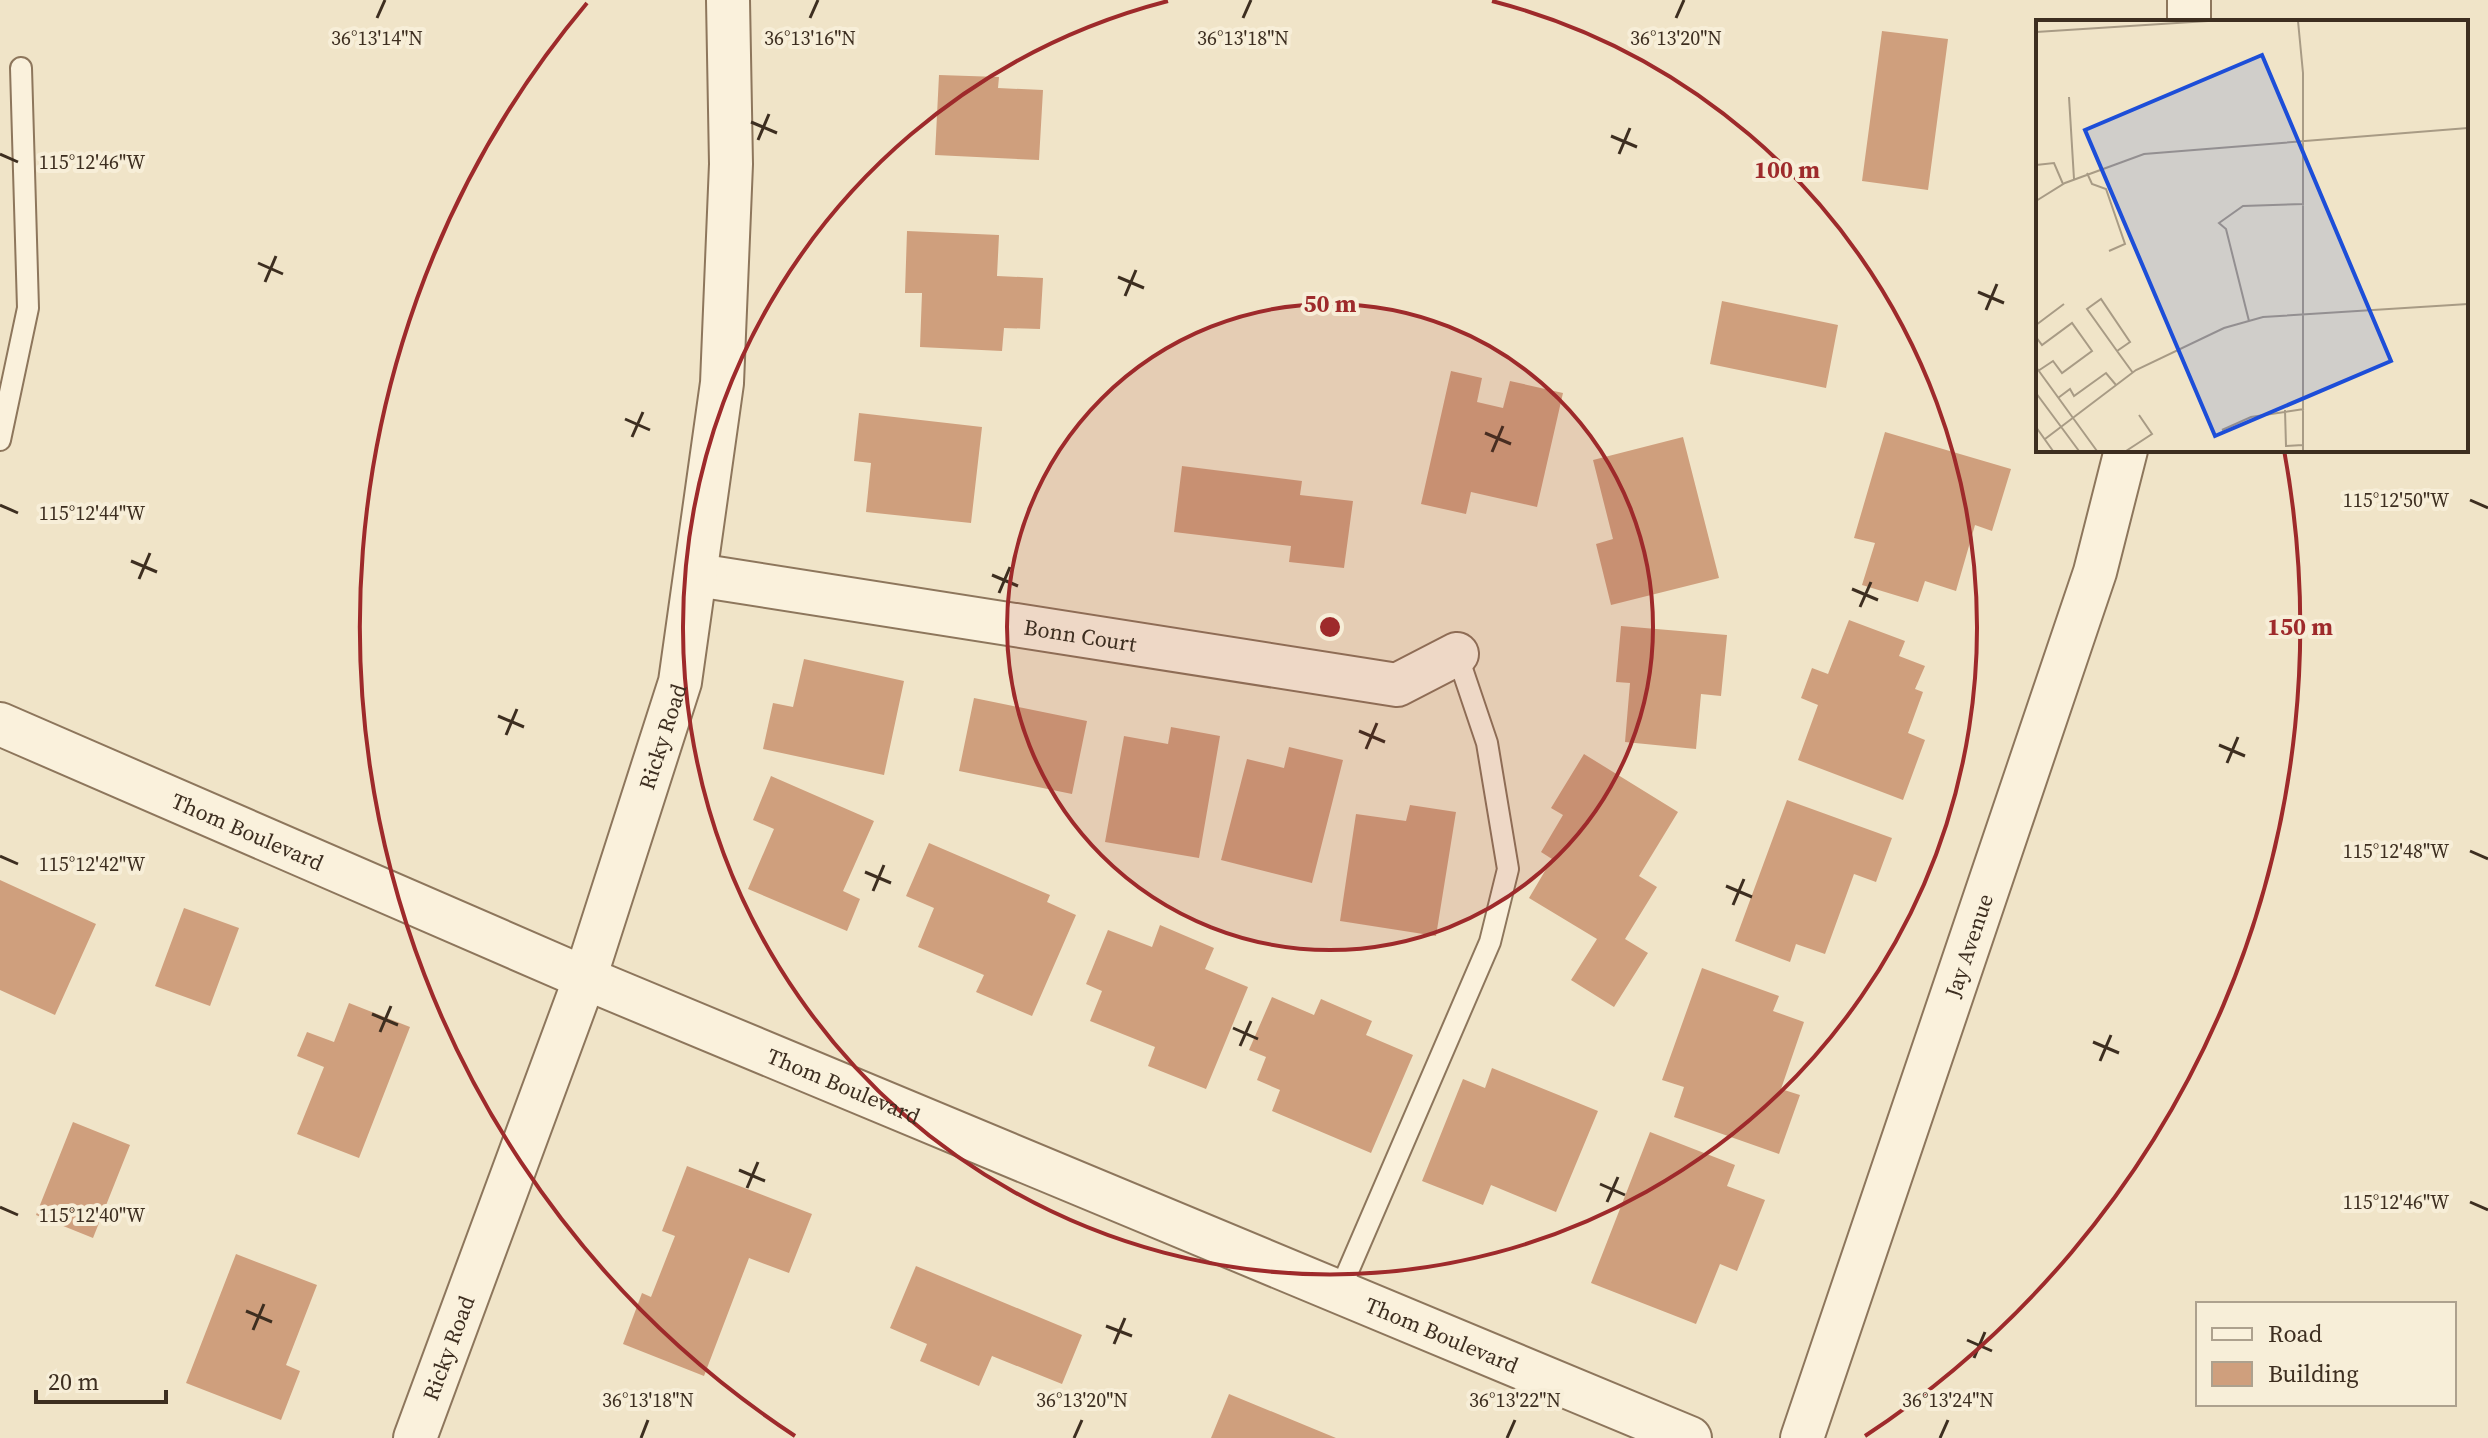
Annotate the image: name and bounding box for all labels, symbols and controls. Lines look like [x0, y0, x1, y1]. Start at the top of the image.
inset map [2036, 20, 2468, 452]
text: 36°13'14"N [331, 24, 423, 52]
text: 36°13'16"N [764, 24, 856, 52]
text: 36°13'18"N [1197, 24, 1289, 52]
text: 36°13'20"N [1630, 24, 1722, 52]
text: 115°12'46"W [39, 148, 146, 176]
text: 100 m [1754, 153, 1820, 186]
text: 50 m [1304, 287, 1357, 320]
text: 115°12'50"W [2343, 486, 2450, 514]
text: 115°12'44"W [39, 499, 146, 527]
text: 150 m [2267, 610, 2333, 643]
street label: Bonn Court [1022, 612, 1139, 659]
centre of rings [1316, 613, 1344, 641]
street label: Ricky Road [631, 679, 694, 793]
street label: Thom Boulevard [167, 785, 329, 878]
text: 115°12'48"W [2343, 837, 2450, 865]
text: 115°12'42"W [39, 850, 146, 878]
street label: Jay Avenue [1937, 890, 2000, 1002]
street label: Thom Boulevard [763, 1041, 925, 1131]
text: 115°12'46"W [2343, 1188, 2450, 1216]
text: 115°12'40"W [39, 1201, 146, 1229]
street label: Thom Boulevard [1361, 1290, 1523, 1380]
street label: Ricky Road [415, 1291, 482, 1405]
legend [2196, 1302, 2456, 1406]
text: Road [2268, 1317, 2323, 1350]
scale bar [36, 1354, 166, 1404]
text: Building [2268, 1357, 2359, 1390]
text: 20 m [48, 1365, 99, 1398]
text: 36°13'18"N [602, 1386, 694, 1414]
text: 36°13'20"N [1036, 1386, 1128, 1414]
text: 36°13'22"N [1469, 1386, 1561, 1414]
text: 36°13'24"N [1902, 1386, 1994, 1414]

